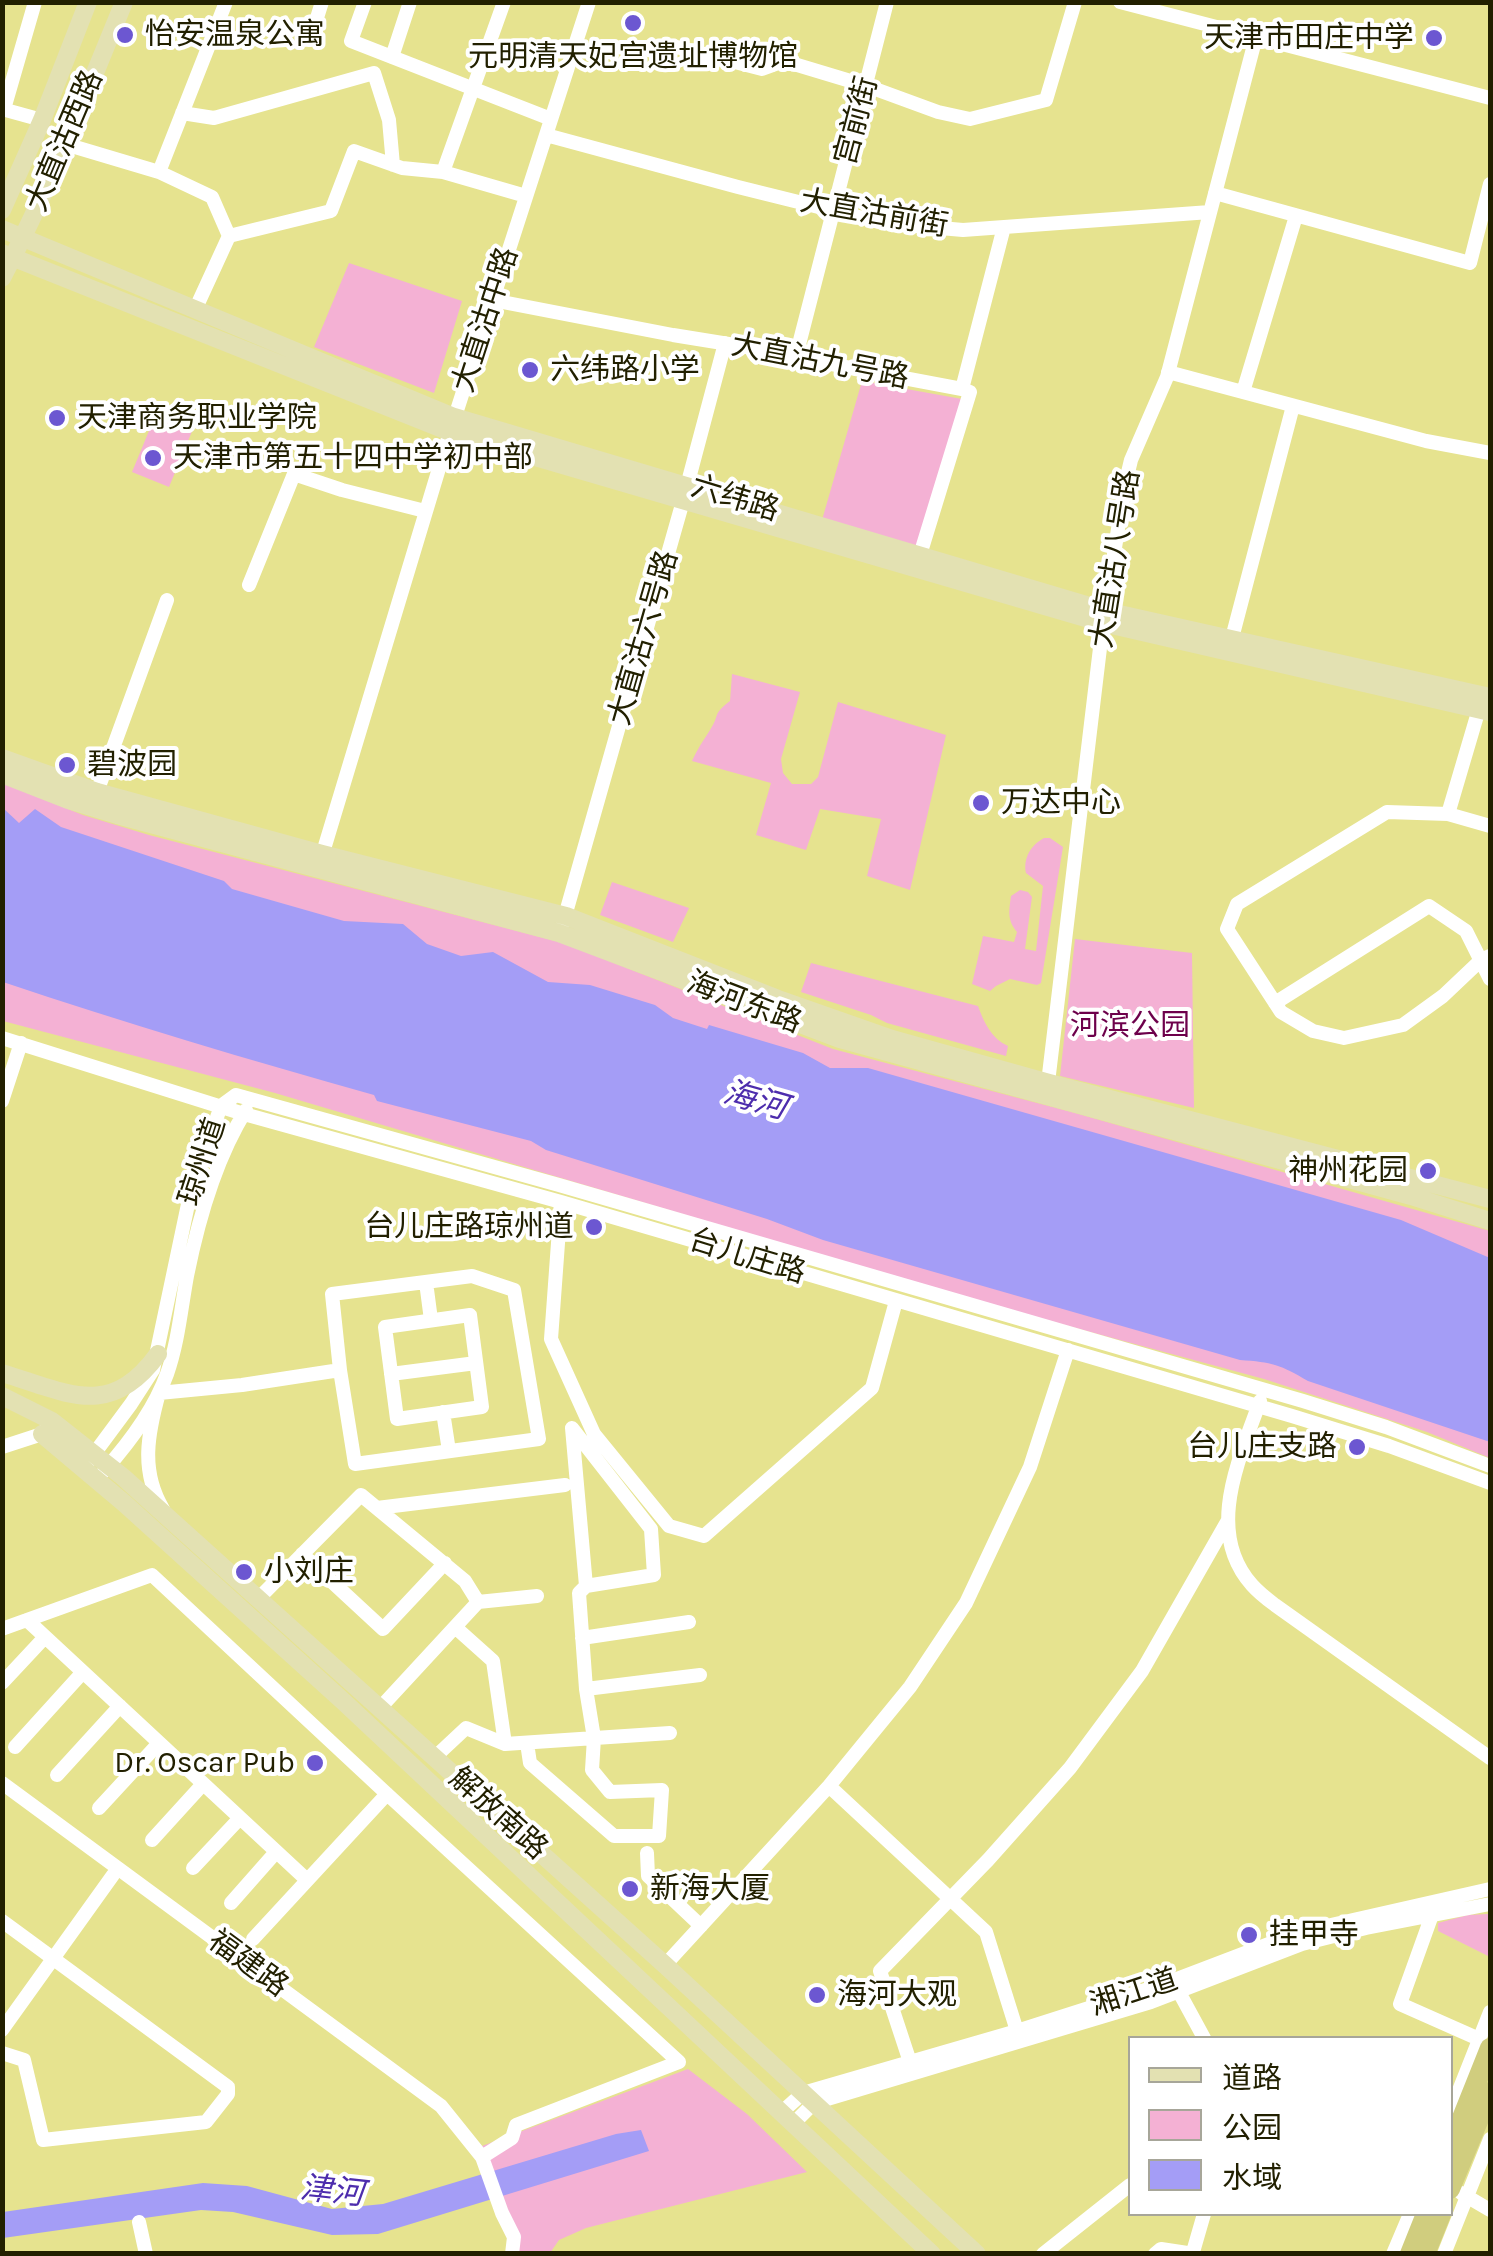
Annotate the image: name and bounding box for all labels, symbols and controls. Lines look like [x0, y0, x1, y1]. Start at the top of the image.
marker: 元明清天妃宫遗址博物馆 [622, 12, 644, 34]
place label: 怡安温泉公寓 [145, 17, 325, 53]
place label: 天津市田庄中学 [1204, 20, 1414, 56]
marker: 怡安温泉公寓 [114, 24, 136, 46]
marker: 天津市田庄中学 [1423, 27, 1445, 49]
place label: 元明清天妃宫遗址博物馆 [468, 39, 798, 75]
street label: 大直沽西路 [19, 65, 111, 217]
street label: 宫前街 [828, 73, 886, 169]
street label: 大直沽前街 [797, 183, 951, 245]
street label: 大直沽中路 [446, 243, 526, 397]
street label: 大直沽九号路 [728, 327, 912, 397]
place label: 六纬路小学 [550, 352, 700, 388]
marker: 六纬路小学 [519, 359, 541, 381]
place label: 天津商务职业学院 [77, 400, 317, 436]
marker: 天津商务职业学院 [46, 407, 68, 429]
place label: 天津市第五十四中学初中部 [173, 440, 533, 476]
marker: 天津市第五十四中学初中部 [142, 447, 164, 469]
street label: 大直沽八号路 [1084, 467, 1148, 651]
street label: 六纬路 [687, 469, 783, 529]
street label: 大直沽六号路 [602, 547, 686, 729]
place label: 碧波园 [87, 747, 177, 783]
marker: 碧波园 [56, 754, 78, 776]
place label: 万达中心 [1001, 785, 1121, 821]
marker: 万达中心 [970, 792, 992, 814]
street label: 海河东路 [682, 965, 806, 1041]
park label: 河滨公园 [1070, 1008, 1190, 1044]
water label: 海河 [719, 1074, 791, 1128]
street label: 琼州道 [172, 1114, 234, 1210]
place label: 神州花园 [1288, 1153, 1408, 1189]
marker: 神州花园 [1417, 1160, 1439, 1182]
place label: 台儿庄路琼州道 [364, 1209, 574, 1245]
marker: 台儿庄路琼州道 [583, 1216, 605, 1238]
street label: 台儿庄路 [684, 1222, 810, 1292]
place label: 台儿庄支路 [1187, 1429, 1337, 1465]
marker: 台儿庄支路 [1346, 1436, 1368, 1458]
place label: 小刘庄 [264, 1554, 354, 1590]
marker: 小刘庄 [233, 1561, 255, 1583]
place label: Dr. Oscar Pub [114, 1745, 295, 1781]
marker: Dr. Oscar Pub [304, 1752, 326, 1774]
street label: 解放南路 [441, 1760, 555, 1868]
place label: 新海大厦 [650, 1871, 770, 1907]
marker: 新海大厦 [619, 1878, 641, 1900]
place label: 挂甲寺 [1269, 1917, 1359, 1953]
street label: 福建路 [201, 1923, 295, 2005]
marker: 挂甲寺 [1238, 1924, 1260, 1946]
street label: 湘江道 [1086, 1962, 1182, 2024]
place label: 海河大观 [837, 1977, 957, 2013]
marker: 海河大观 [806, 1984, 828, 2006]
legend [1128, 2036, 1453, 2216]
text: 道路 [1222, 2060, 1282, 2096]
text: 公园 [1222, 2110, 1282, 2146]
text: 水域 [1222, 2160, 1282, 2196]
water label: 津河 [298, 2170, 366, 2214]

